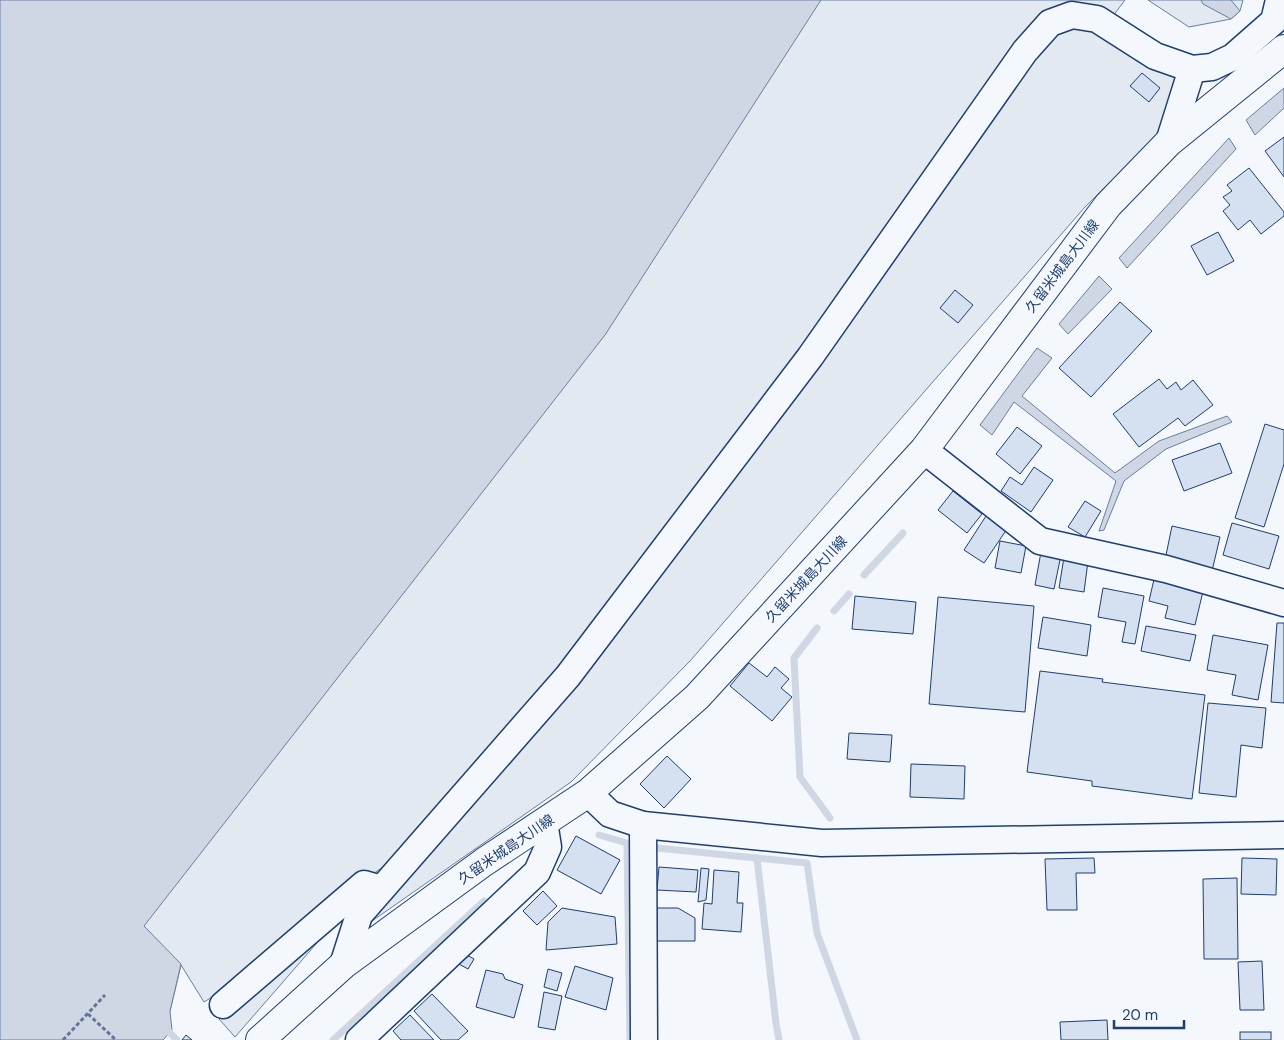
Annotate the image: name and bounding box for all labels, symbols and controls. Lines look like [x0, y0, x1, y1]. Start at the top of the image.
street label: 久留米城島大川線 [1021, 216, 1103, 316]
street label: 久留米城島大川線 [761, 532, 851, 626]
street label: 久留米城島大川線 [455, 810, 557, 888]
scale bar [1114, 998, 1184, 1030]
text: 20 m [1122, 1005, 1158, 1025]

